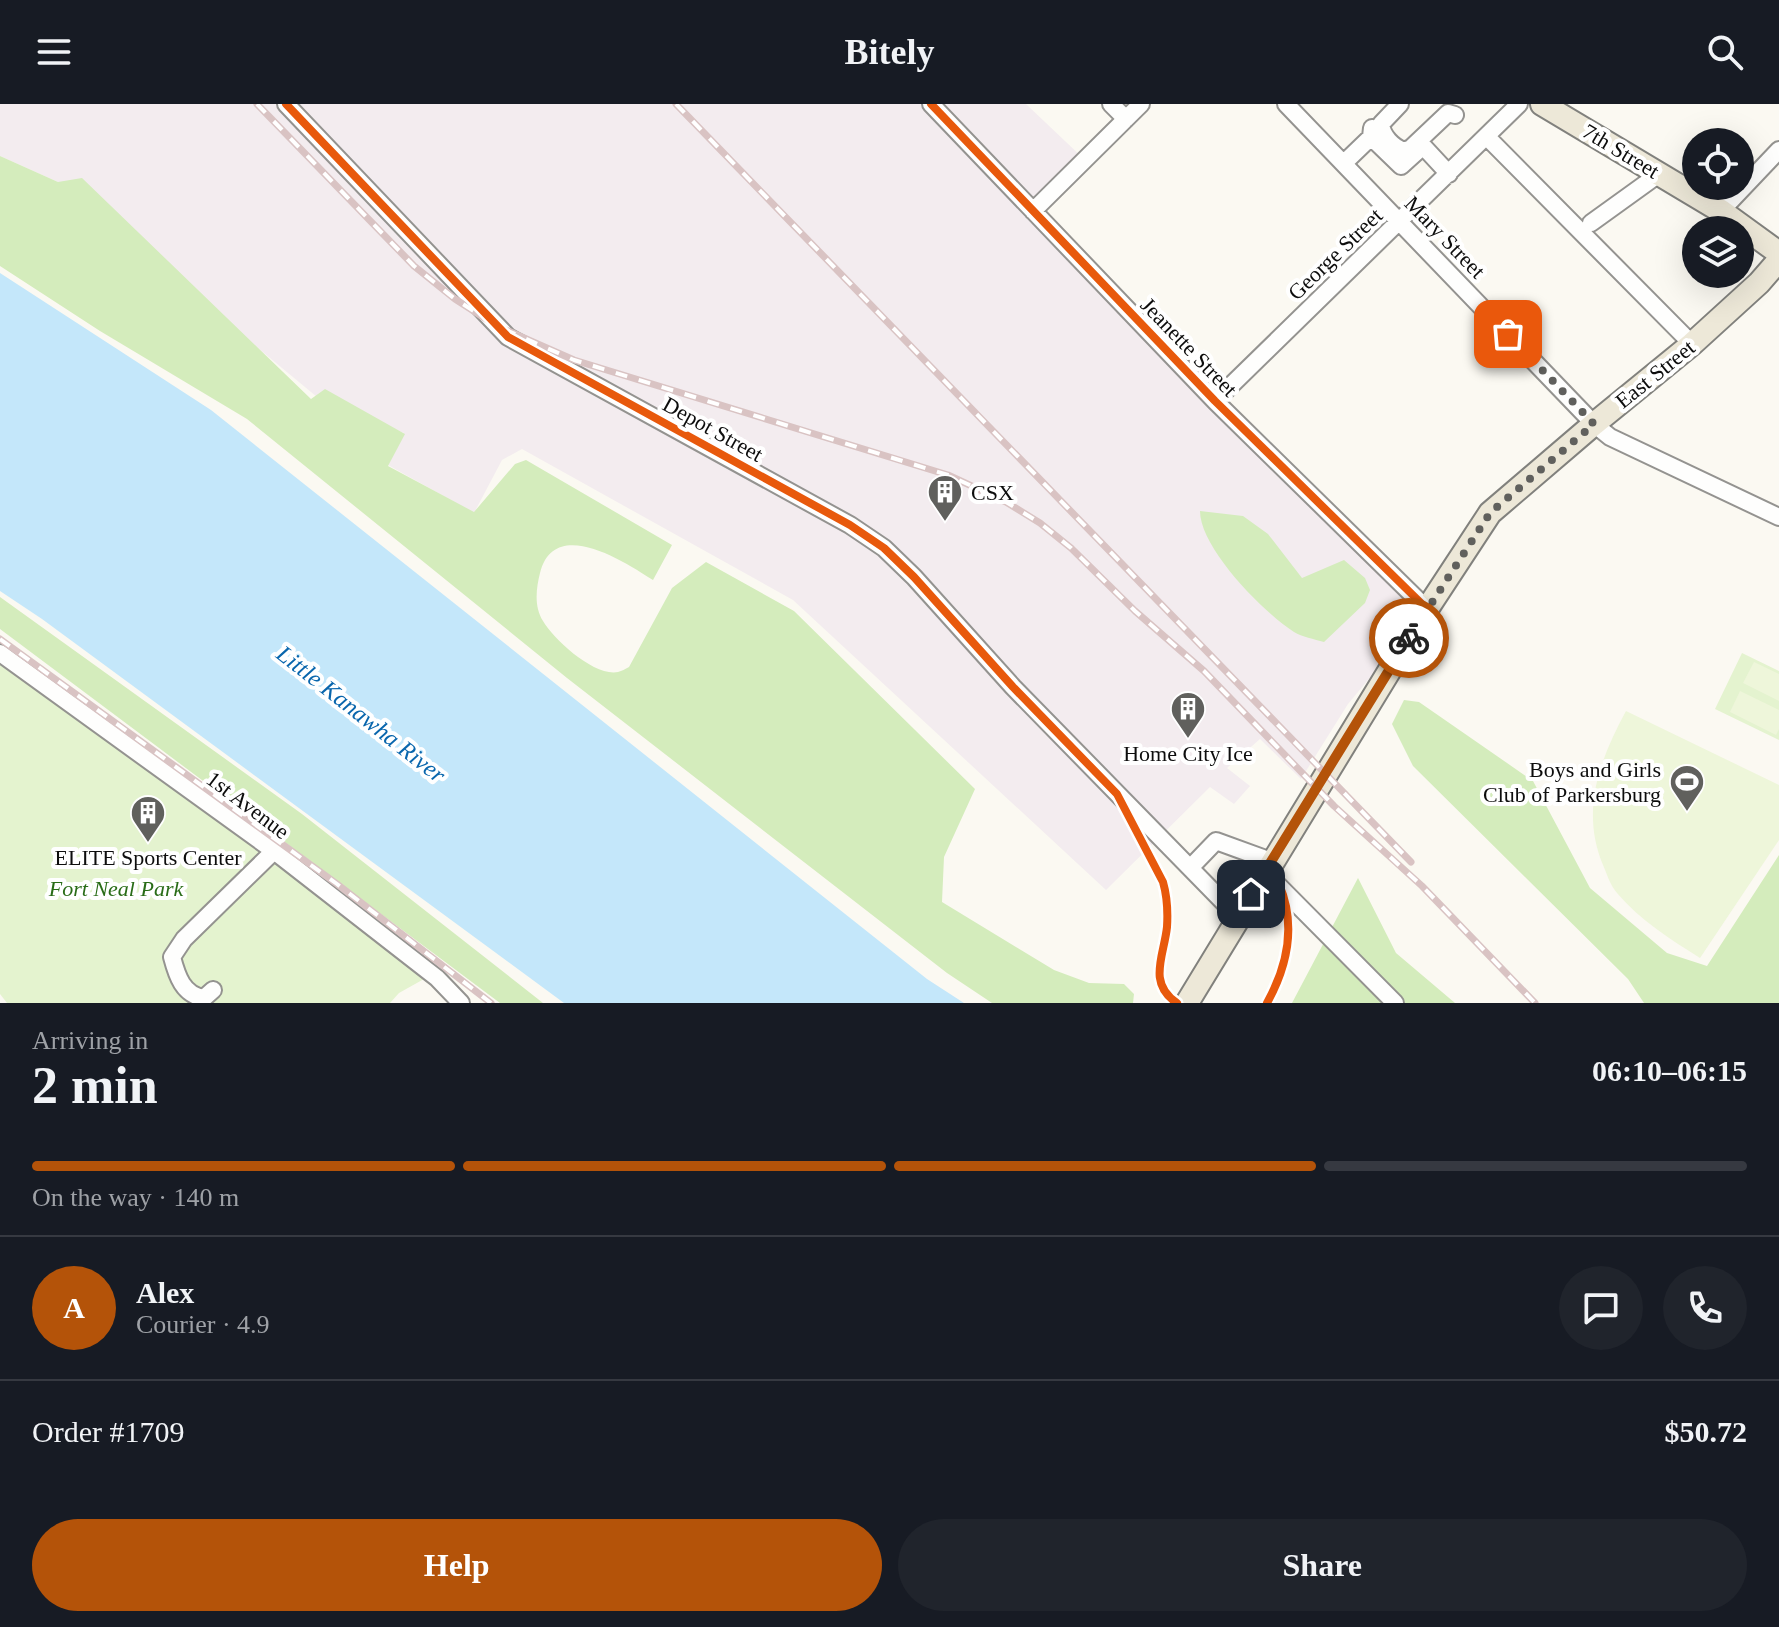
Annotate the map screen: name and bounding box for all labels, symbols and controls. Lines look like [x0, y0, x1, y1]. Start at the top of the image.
icon: menu [32, 30, 76, 74]
icon: search [1703, 30, 1747, 74]
text: Bitely [845, 32, 934, 72]
street label: 7th Street [1578, 118, 1664, 184]
map controls [1682, 128, 1754, 288]
button: locate [1682, 128, 1754, 200]
street label: Mary Street [1400, 191, 1490, 283]
street label: George Street [1283, 203, 1387, 305]
button: layers [1682, 216, 1754, 288]
street label: Jeanette Street [1136, 292, 1242, 402]
pin [1474, 300, 1542, 368]
icon: bag [1486, 312, 1530, 356]
street label: East Street [1610, 334, 1700, 414]
street label: Depot Street [659, 391, 767, 467]
building icon: CSX [926, 473, 964, 523]
place label: CSX [971, 480, 1014, 505]
courier [1369, 598, 1449, 678]
icon: bike [1387, 616, 1431, 660]
water label: Little Kanawha River [271, 640, 451, 788]
building icon: Home City Ice [1169, 690, 1207, 740]
place label: Home City Ice [1123, 741, 1253, 766]
place label: Boys and Girls Club of Parkersburg [1483, 757, 1661, 807]
sports icon: Boys and Girls Club of Parkersburg [1668, 763, 1706, 813]
street label: 1st Avenue [202, 766, 294, 844]
building icon: ELITE Sports Center [129, 794, 167, 844]
place label: ELITE Sports Center [55, 845, 242, 870]
pin [1217, 860, 1285, 928]
icon: home [1229, 872, 1273, 916]
park label: Fort Neal Park [48, 876, 184, 901]
text: Arriving in [32, 1026, 148, 1055]
text: 06:10–06:15 [1592, 1054, 1747, 1087]
text: 2 min [32, 1057, 158, 1114]
text: On the way · 140 m [32, 1183, 239, 1212]
button: chat [1559, 1266, 1643, 1350]
button: phone [1663, 1266, 1747, 1350]
text: Alex [136, 1276, 194, 1309]
text: A [63, 1291, 85, 1324]
text: Courier · 4.9 [136, 1310, 270, 1339]
text: Order #1709 [32, 1415, 184, 1448]
text: $50.72 [1665, 1415, 1747, 1448]
button: Help [32, 1519, 882, 1611]
button: Share [898, 1519, 1747, 1611]

